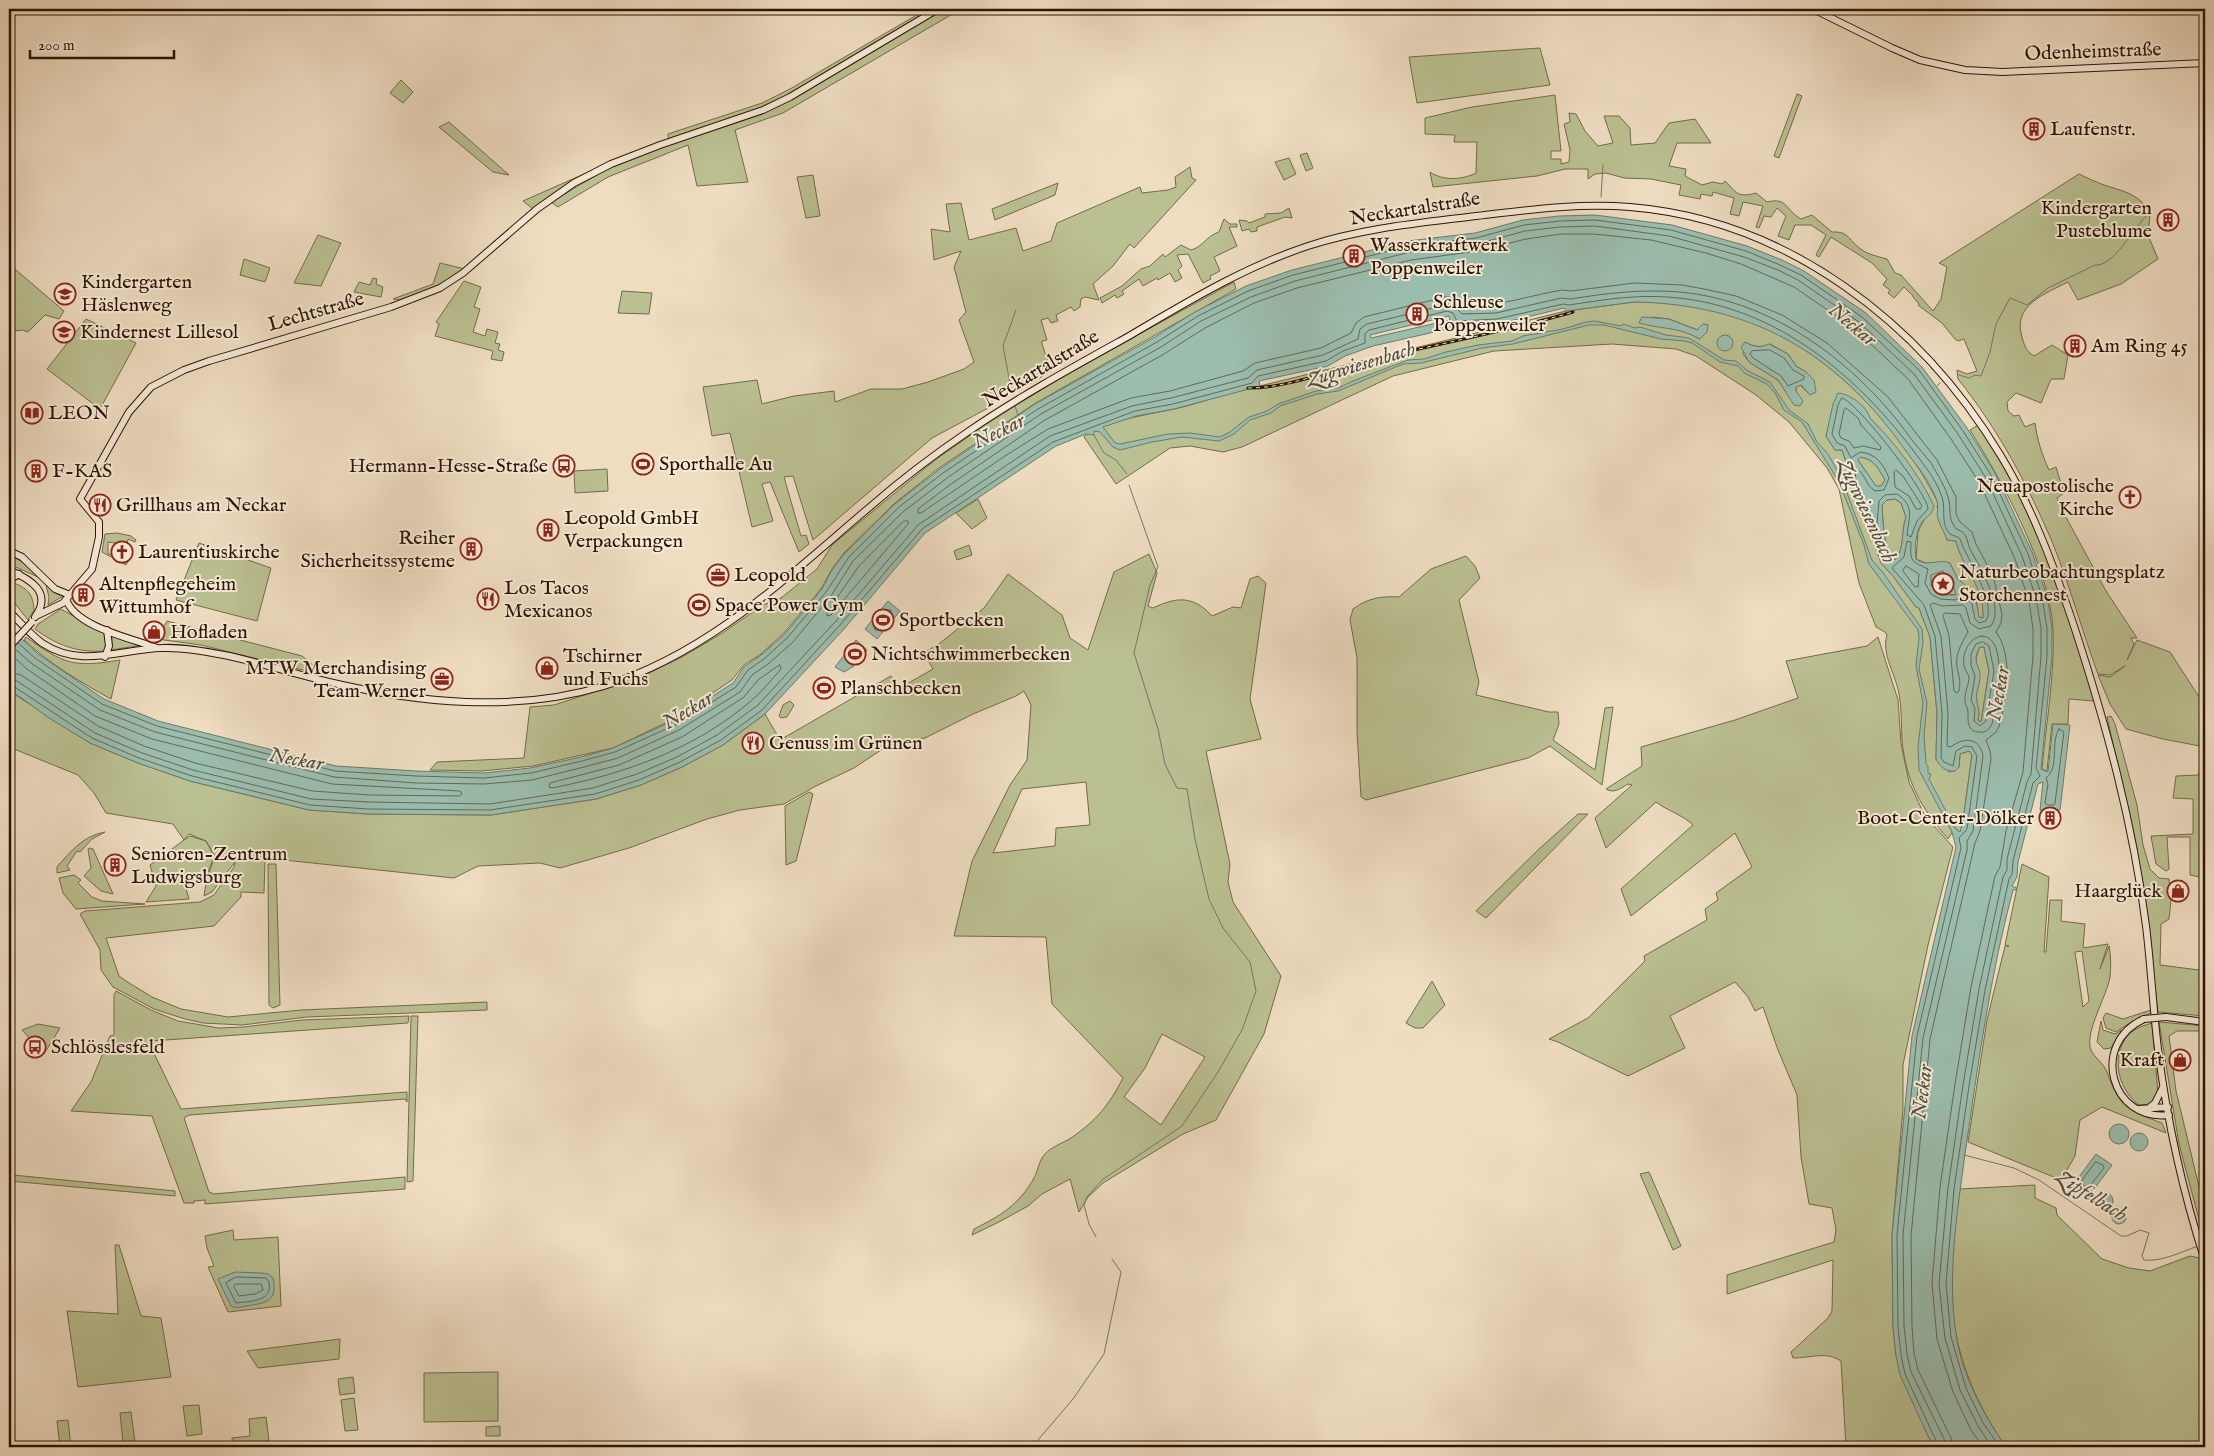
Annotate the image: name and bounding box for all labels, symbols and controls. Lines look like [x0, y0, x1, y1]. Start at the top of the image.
scale bar [30, 28, 174, 60]
text: 200 m [38, 36, 75, 55]
street label: Odenheimstraße [2024, 37, 2162, 67]
building icon: Laufenstr. [2022, 117, 2046, 141]
place label: Laufenstr. [2050, 117, 2136, 142]
street label: Neckartalstraße [1348, 186, 1482, 232]
place label: Kindergarten Pusteblume [2041, 196, 2152, 244]
building icon: Kindergarten Pusteblume [2156, 208, 2180, 232]
place label: Wasserkraftwerk Poppenweiler [1370, 233, 1508, 281]
building icon: Wasserkraftwerk Poppenweiler [1342, 244, 1366, 268]
place label: Kindergarten Häslenweg [81, 270, 193, 318]
school or university icon: Kindergarten Häslenweg [53, 282, 77, 306]
street label: Lechtstraße [265, 286, 367, 338]
place label: Schleuse Poppenweiler [1433, 290, 1546, 338]
water label: Neckar [1822, 297, 1882, 354]
building icon: Schleuse Poppenweiler [1405, 302, 1429, 326]
school or university icon: Kindernest Lillesol [52, 320, 76, 344]
place label: Kindernest Lillesol [80, 320, 239, 345]
street label: Neckartalstraße [978, 324, 1104, 414]
building icon: Am Ring 45 [2063, 334, 2087, 358]
place label: Am Ring 45 [2090, 334, 2188, 359]
water label: Zugwiesenbach [1301, 336, 1419, 395]
library icon: LEON [20, 401, 44, 425]
place label: LEON [48, 401, 110, 426]
water label: Neckar [968, 407, 1030, 456]
sports icon: Sporthalle Au [631, 452, 655, 476]
place label: Sporthalle Au [659, 452, 773, 477]
water label: Zugwiesenbach [1829, 453, 1902, 568]
place label: Hermann-Hesse-Straße [349, 454, 548, 479]
bus stop icon: Hermann-Hesse-Straße [552, 454, 576, 478]
building icon: F-KAS [24, 459, 48, 483]
place label: F-KAS [52, 459, 112, 484]
place label: Neuapostolische Kirche [1977, 474, 2114, 522]
church icon: Neuapostolische Kirche [2118, 485, 2142, 509]
restaurant icon: Grillhaus am Neckar [88, 493, 112, 517]
place label: Grillhaus am Neckar [116, 493, 287, 518]
place label: Leopold GmbH Verpackungen [563, 506, 699, 554]
building icon: Leopold GmbH Verpackungen [536, 518, 560, 542]
place label: Reiher Sicherheitssysteme [300, 526, 456, 574]
building icon: Reiher Sicherheitssysteme [459, 537, 483, 561]
church icon: Laurentiuskirche [110, 540, 134, 564]
place label: Laurentiuskirche [138, 540, 280, 565]
place label: Naturbeobachtungsplatz Storchennest [1959, 560, 2165, 608]
office icon: Leopold [706, 563, 730, 587]
place label: Leopold [734, 563, 806, 588]
place label: Altenpflegeheim Wittumhof [98, 572, 236, 620]
place icon: Naturbeobachtungsplatz Storchennest [1931, 572, 1955, 596]
place label: Los Tacos Mexicanos [504, 576, 593, 624]
building icon: Altenpflegeheim Wittumhof [71, 583, 95, 607]
restaurant icon: Los Tacos Mexicanos [476, 587, 500, 611]
sports icon: Space Power Gym [687, 593, 711, 617]
place label: Space Power Gym [715, 593, 864, 618]
sports icon: Sportbecken [871, 608, 895, 632]
place label: Sportbecken [899, 608, 1004, 633]
shop icon: Hofladen [142, 620, 166, 644]
place label: Hofladen [170, 620, 248, 645]
sports icon: Nichtschwimmerbecken [843, 642, 867, 666]
place label: Nichtschwimmerbecken [871, 642, 1070, 667]
place label: Tschirner und Fuchs [563, 644, 648, 692]
place label: MTW Merchandising Team Werner [245, 656, 427, 704]
shop icon: Tschirner und Fuchs [535, 656, 559, 680]
water label: Neckar [1981, 664, 2017, 724]
office icon: MTW Merchandising Team Werner [430, 667, 454, 691]
sports icon: Planschbecken [812, 676, 836, 700]
place label: Planschbecken [840, 676, 962, 701]
water label: Neckar [657, 685, 719, 737]
restaurant icon: Genuss im Grünen [741, 731, 765, 755]
place label: Genuss im Grünen [769, 731, 923, 756]
water label: Neckar [266, 742, 326, 778]
place label: Boot-Center-Dölker [1857, 806, 2035, 831]
building icon: Boot-Center-Dölker [2038, 806, 2062, 830]
place label: Senioren-Zentrum Ludwigsburg [131, 842, 287, 890]
building icon: Senioren-Zentrum Ludwigsburg [103, 853, 127, 877]
place label: Haarglück [2074, 879, 2162, 904]
shop icon: Haarglück [2166, 879, 2190, 903]
bus stop icon: Schlösslesfeld [23, 1035, 47, 1059]
place label: Schlösslesfeld [51, 1035, 165, 1060]
place label: Kraft [2119, 1048, 2164, 1073]
shop icon: Kraft [2168, 1048, 2192, 1072]
water label: Neckar [1906, 1062, 1940, 1121]
water label: Zipfelbach [2049, 1163, 2132, 1228]

